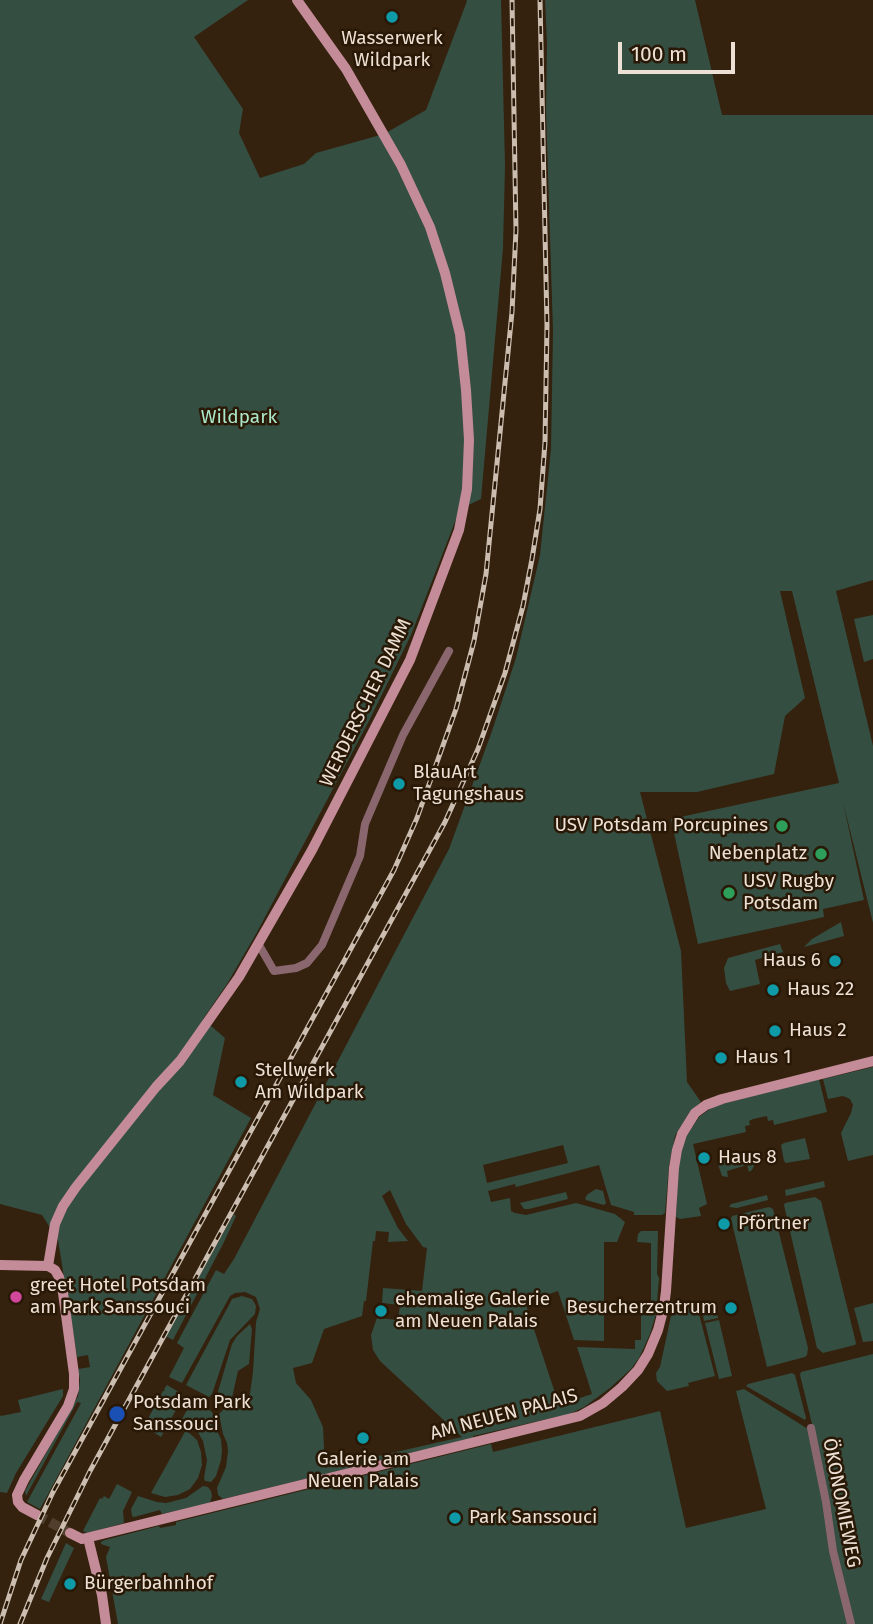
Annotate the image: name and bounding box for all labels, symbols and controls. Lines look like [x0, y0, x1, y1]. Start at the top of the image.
marker: Wasserwerk Wildpark [384, 9, 400, 25]
place label: Wasserwerk Wildpark [341, 28, 443, 72]
scale bar [621, 28, 738, 72]
text: 100 m [631, 41, 687, 67]
park label: Wildpark [201, 407, 277, 429]
street label: WERDERSCHER DAMM [315, 615, 417, 791]
place label: BlauArt Tagungshaus [413, 762, 524, 806]
marker: BlauArt Tagungshaus [391, 776, 407, 792]
place label: USV Potsdam Porcupines [554, 815, 768, 837]
marker: USV Potsdam Porcupines [774, 818, 790, 834]
place label: Nebenplatz [709, 843, 807, 865]
marker: Nebenplatz [813, 846, 829, 862]
place label: USV Rugby Potsdam [743, 871, 834, 915]
marker: USV Rugby Potsdam [721, 885, 737, 901]
place label: Haus 6 [763, 950, 821, 972]
marker: Haus 6 [827, 953, 843, 969]
place label: Haus 22 [787, 979, 854, 1001]
marker: Haus 22 [765, 982, 781, 998]
place label: Haus 2 [789, 1020, 847, 1042]
marker: Haus 2 [767, 1023, 783, 1039]
place label: Haus 1 [735, 1047, 791, 1069]
marker: Haus 1 [713, 1050, 729, 1066]
place label: Stellwerk Am Wildpark [255, 1060, 364, 1104]
marker: Stellwerk Am Wildpark [233, 1074, 249, 1090]
place label: Haus 8 [718, 1147, 777, 1169]
marker: Haus 8 [696, 1150, 712, 1166]
place label: Pförtner [738, 1213, 809, 1235]
marker: Pförtner [716, 1216, 732, 1232]
place label: greet Hotel Potsdam am Park Sanssouci [30, 1275, 206, 1319]
marker: greet Hotel Potsdam am Park Sanssouci [8, 1289, 24, 1305]
place label: ehemalige Galerie am Neuen Palais [395, 1289, 550, 1333]
place label: Besucherzentrum [566, 1297, 717, 1319]
marker: Besucherzentrum [723, 1300, 739, 1316]
marker: ehemalige Galerie am Neuen Palais [373, 1303, 389, 1319]
street label: AM NEUEN PALAIS [428, 1384, 580, 1446]
place label: Potsdam Park Sanssouci [133, 1392, 251, 1436]
marker: Potsdam Park Sanssouci [107, 1404, 127, 1424]
marker: Galerie am Neuen Palais [355, 1430, 371, 1446]
street label: ÖKONOMIEWEG [817, 1436, 865, 1570]
place label: Galerie am Neuen Palais [307, 1449, 419, 1493]
place label: Park Sanssouci [469, 1507, 597, 1529]
marker: Park Sanssouci [447, 1510, 463, 1526]
place label: Bürgerbahnhof [84, 1573, 213, 1595]
marker: Bürgerbahnhof [62, 1576, 78, 1592]

